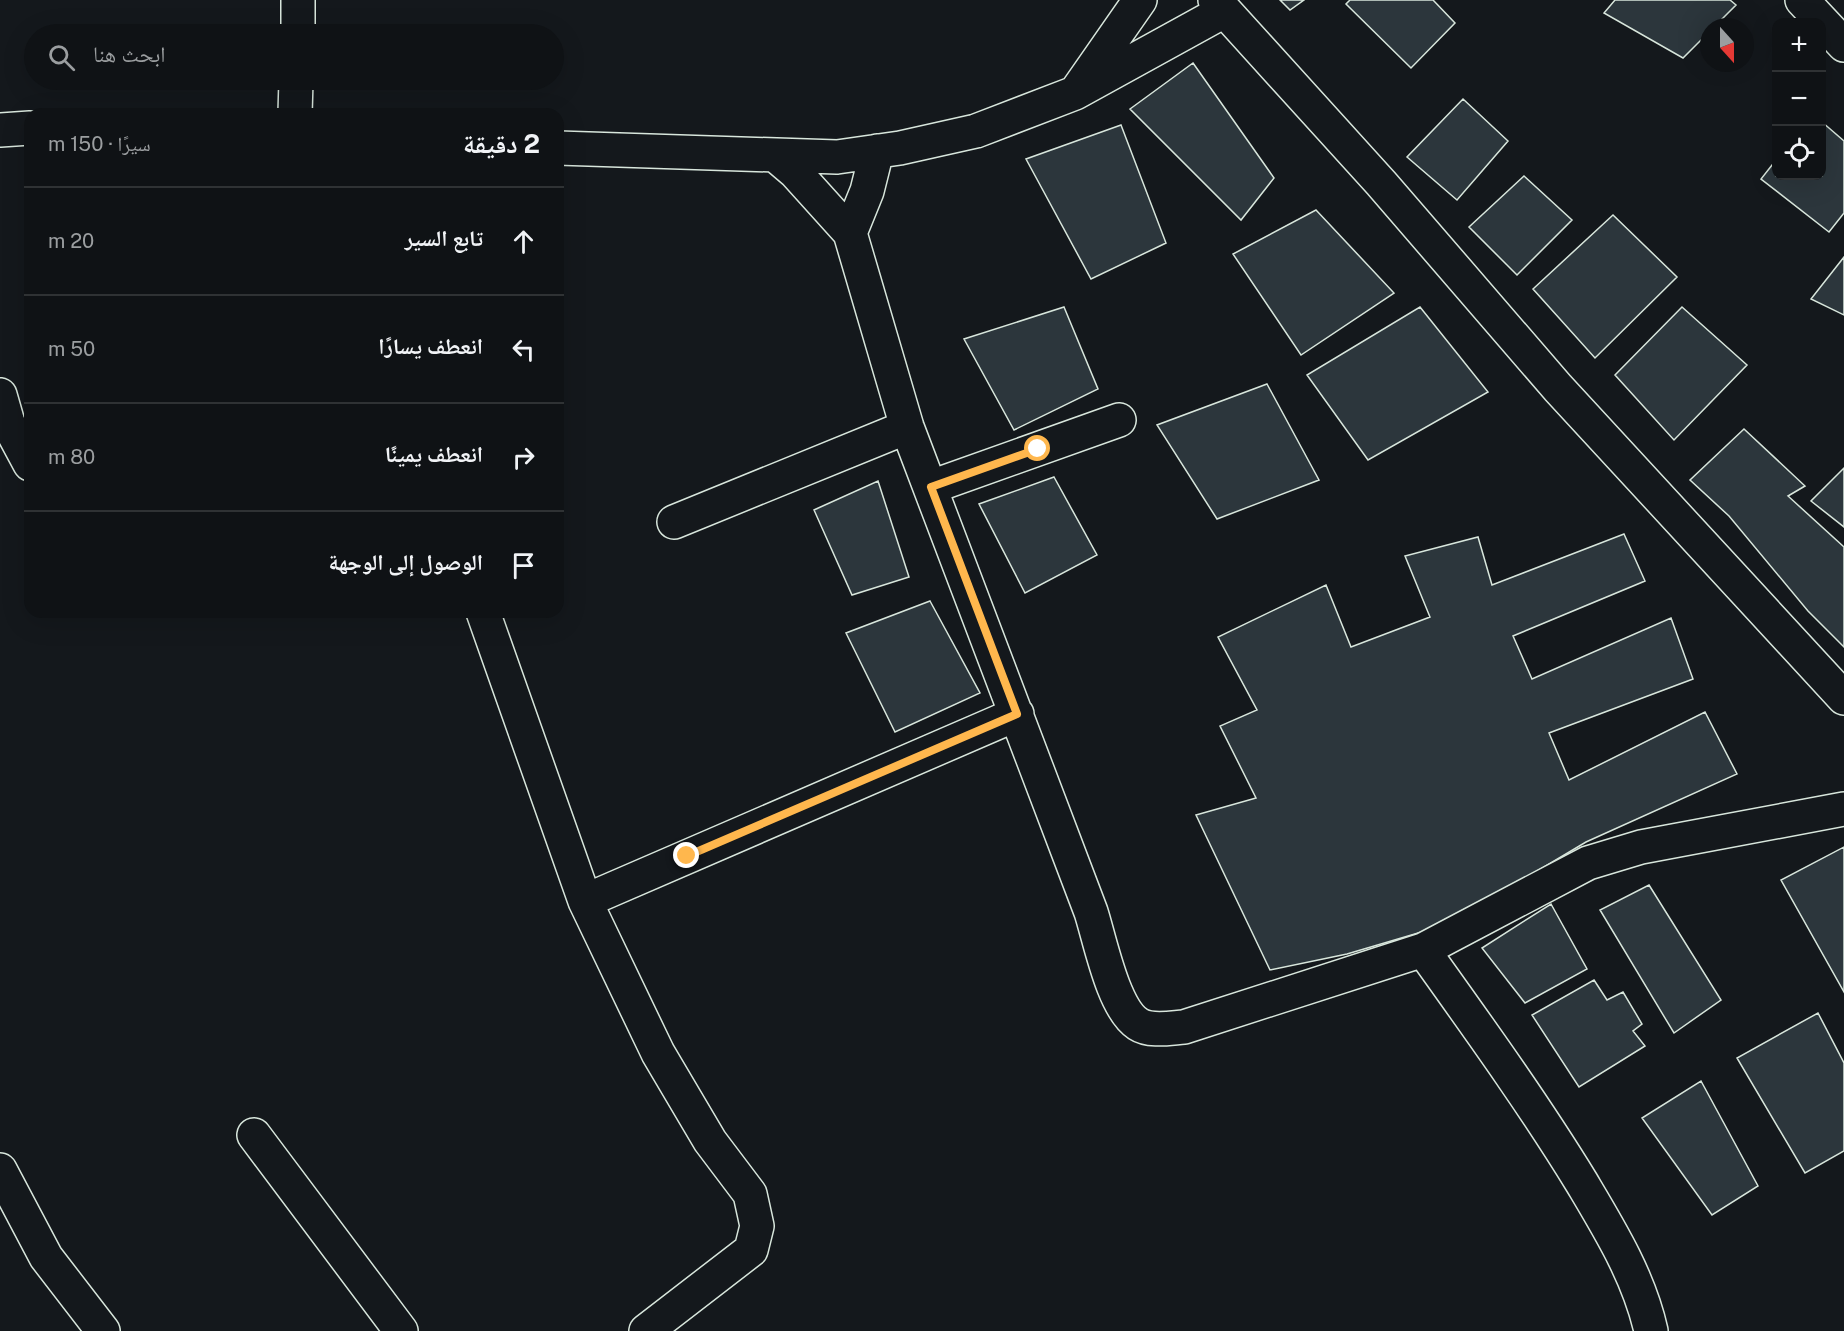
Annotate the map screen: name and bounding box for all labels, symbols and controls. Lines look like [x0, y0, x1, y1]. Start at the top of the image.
north arrow [1700, 18, 1754, 72]
map controls [1772, 18, 1826, 180]
button: + [1772, 18, 1826, 72]
search box [24, 24, 564, 90]
icon: search [45, 41, 78, 74]
text: ابحث هنا [93, 41, 165, 67]
button: − [1772, 72, 1826, 126]
button: locate [1772, 126, 1826, 180]
text: 2 دقيقة [463, 128, 540, 159]
text: سيرًا · 150 m [48, 132, 151, 156]
text: تابع السير [405, 225, 483, 251]
icon: ahead [507, 225, 540, 258]
text: 20 m [48, 229, 94, 253]
text: انعطف يسارًا [378, 333, 483, 359]
icon: left [507, 333, 540, 366]
text: 50 m [48, 337, 95, 361]
route start [1024, 435, 1050, 461]
text: انعطف يمينًا [385, 441, 483, 467]
icon: right [507, 441, 540, 474]
text: 80 m [48, 445, 95, 469]
text: الوصول إلى الوجهة [328, 549, 483, 575]
icon: arrive [507, 549, 540, 582]
route end [673, 842, 699, 868]

